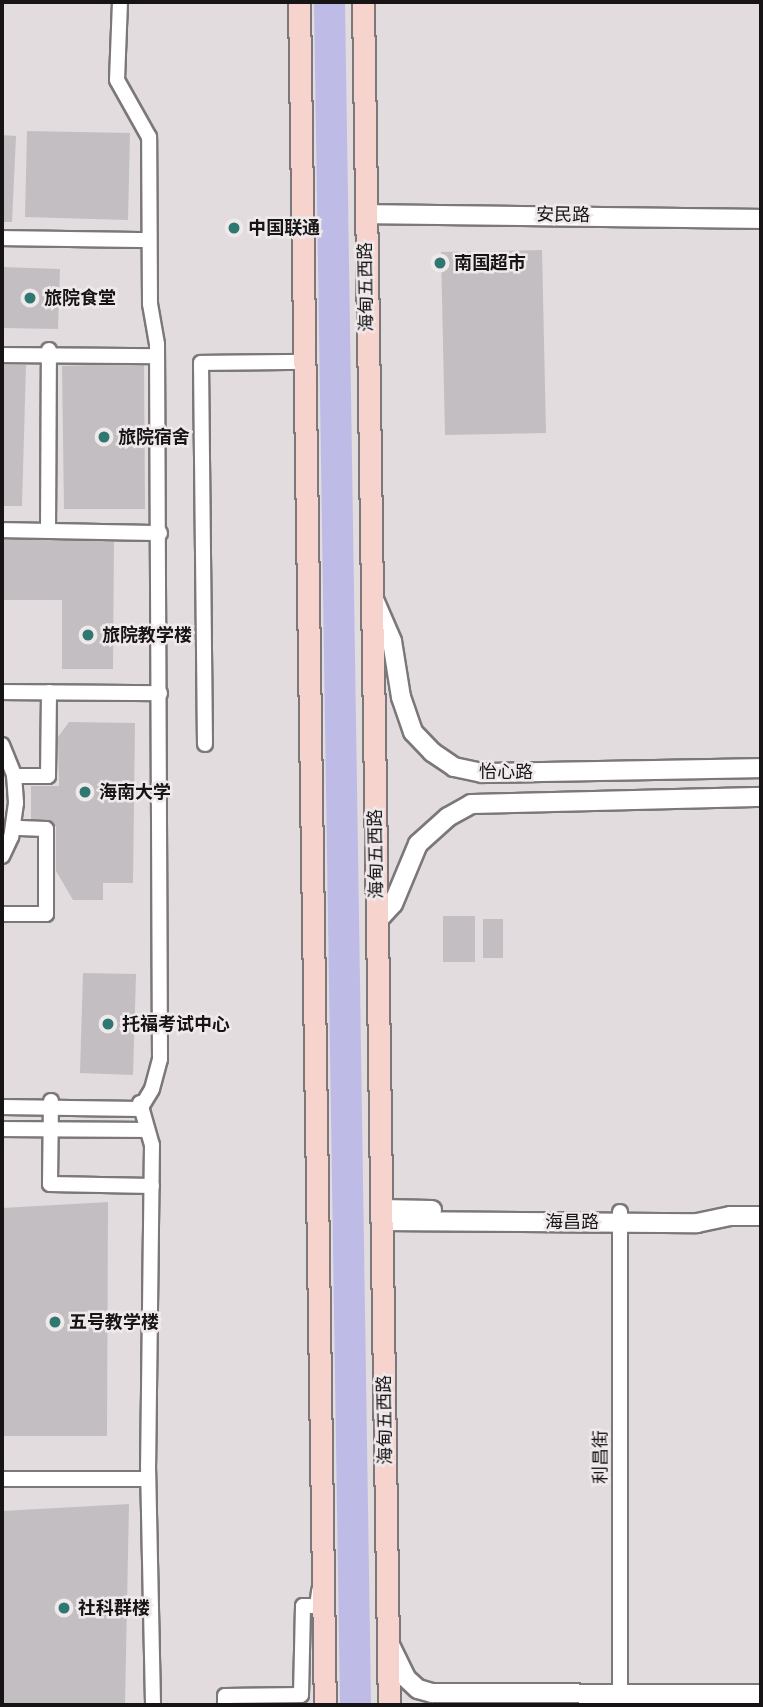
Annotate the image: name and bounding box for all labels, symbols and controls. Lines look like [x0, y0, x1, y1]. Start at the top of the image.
street label: 安民路 [536, 204, 590, 226]
place label: 中国联通 [248, 217, 320, 239]
marker: 中国联通 [226, 220, 242, 236]
street label: 海甸五西路 [354, 242, 378, 332]
place label: 南国超市 [454, 252, 526, 274]
marker: 南国超市 [432, 255, 448, 271]
place label: 旅院食堂 [44, 287, 116, 309]
marker: 旅院食堂 [22, 290, 38, 306]
place label: 旅院宿舍 [118, 426, 190, 448]
marker: 旅院宿舍 [96, 429, 112, 445]
place label: 旅院教学楼 [102, 624, 192, 646]
marker: 旅院教学楼 [80, 627, 96, 643]
street label: 怡心路 [479, 761, 533, 783]
place label: 海南大学 [99, 781, 171, 803]
marker: 海南大学 [77, 784, 93, 800]
street label: 海甸五西路 [364, 809, 388, 899]
place label: 托福考试中心 [122, 1013, 230, 1035]
marker: 托福考试中心 [100, 1016, 116, 1032]
street label: 海昌路 [545, 1211, 599, 1233]
place label: 五号教学楼 [69, 1311, 159, 1333]
marker: 五号教学楼 [47, 1314, 63, 1330]
street label: 海甸五西路 [373, 1375, 397, 1465]
street label: 利昌街 [590, 1430, 612, 1484]
place label: 社科群楼 [78, 1597, 150, 1619]
marker: 社科群楼 [56, 1600, 72, 1616]

